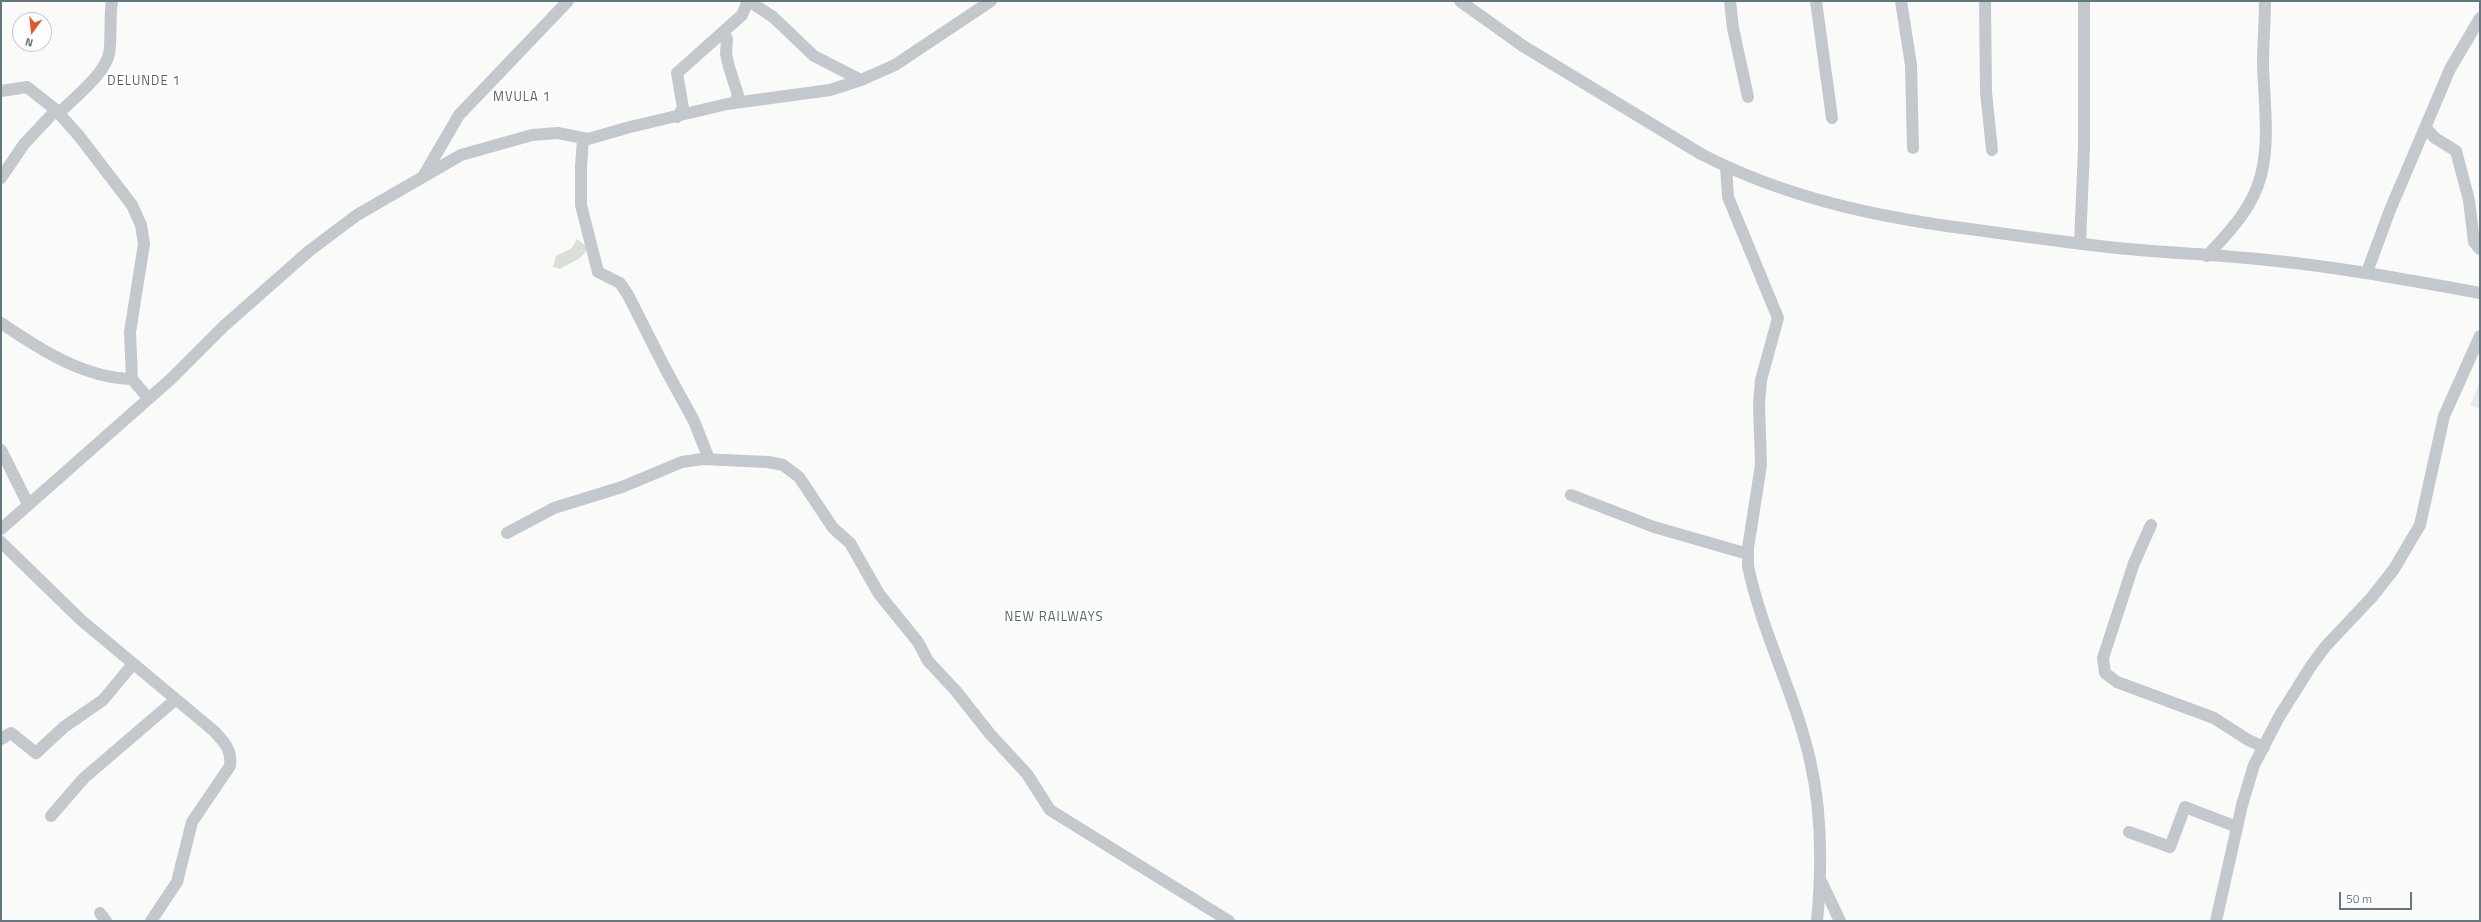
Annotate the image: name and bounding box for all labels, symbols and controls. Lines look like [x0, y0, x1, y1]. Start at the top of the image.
north arrow [12, 12, 52, 52]
text: N [23, 34, 35, 51]
district label: DELUNDE 1 [107, 74, 181, 90]
district label: MVULA 1 [493, 90, 551, 106]
district label: NEW RAILWAYS [1004, 610, 1104, 626]
scale bar [2341, 884, 2414, 910]
text: 50 m [2346, 889, 2372, 908]

